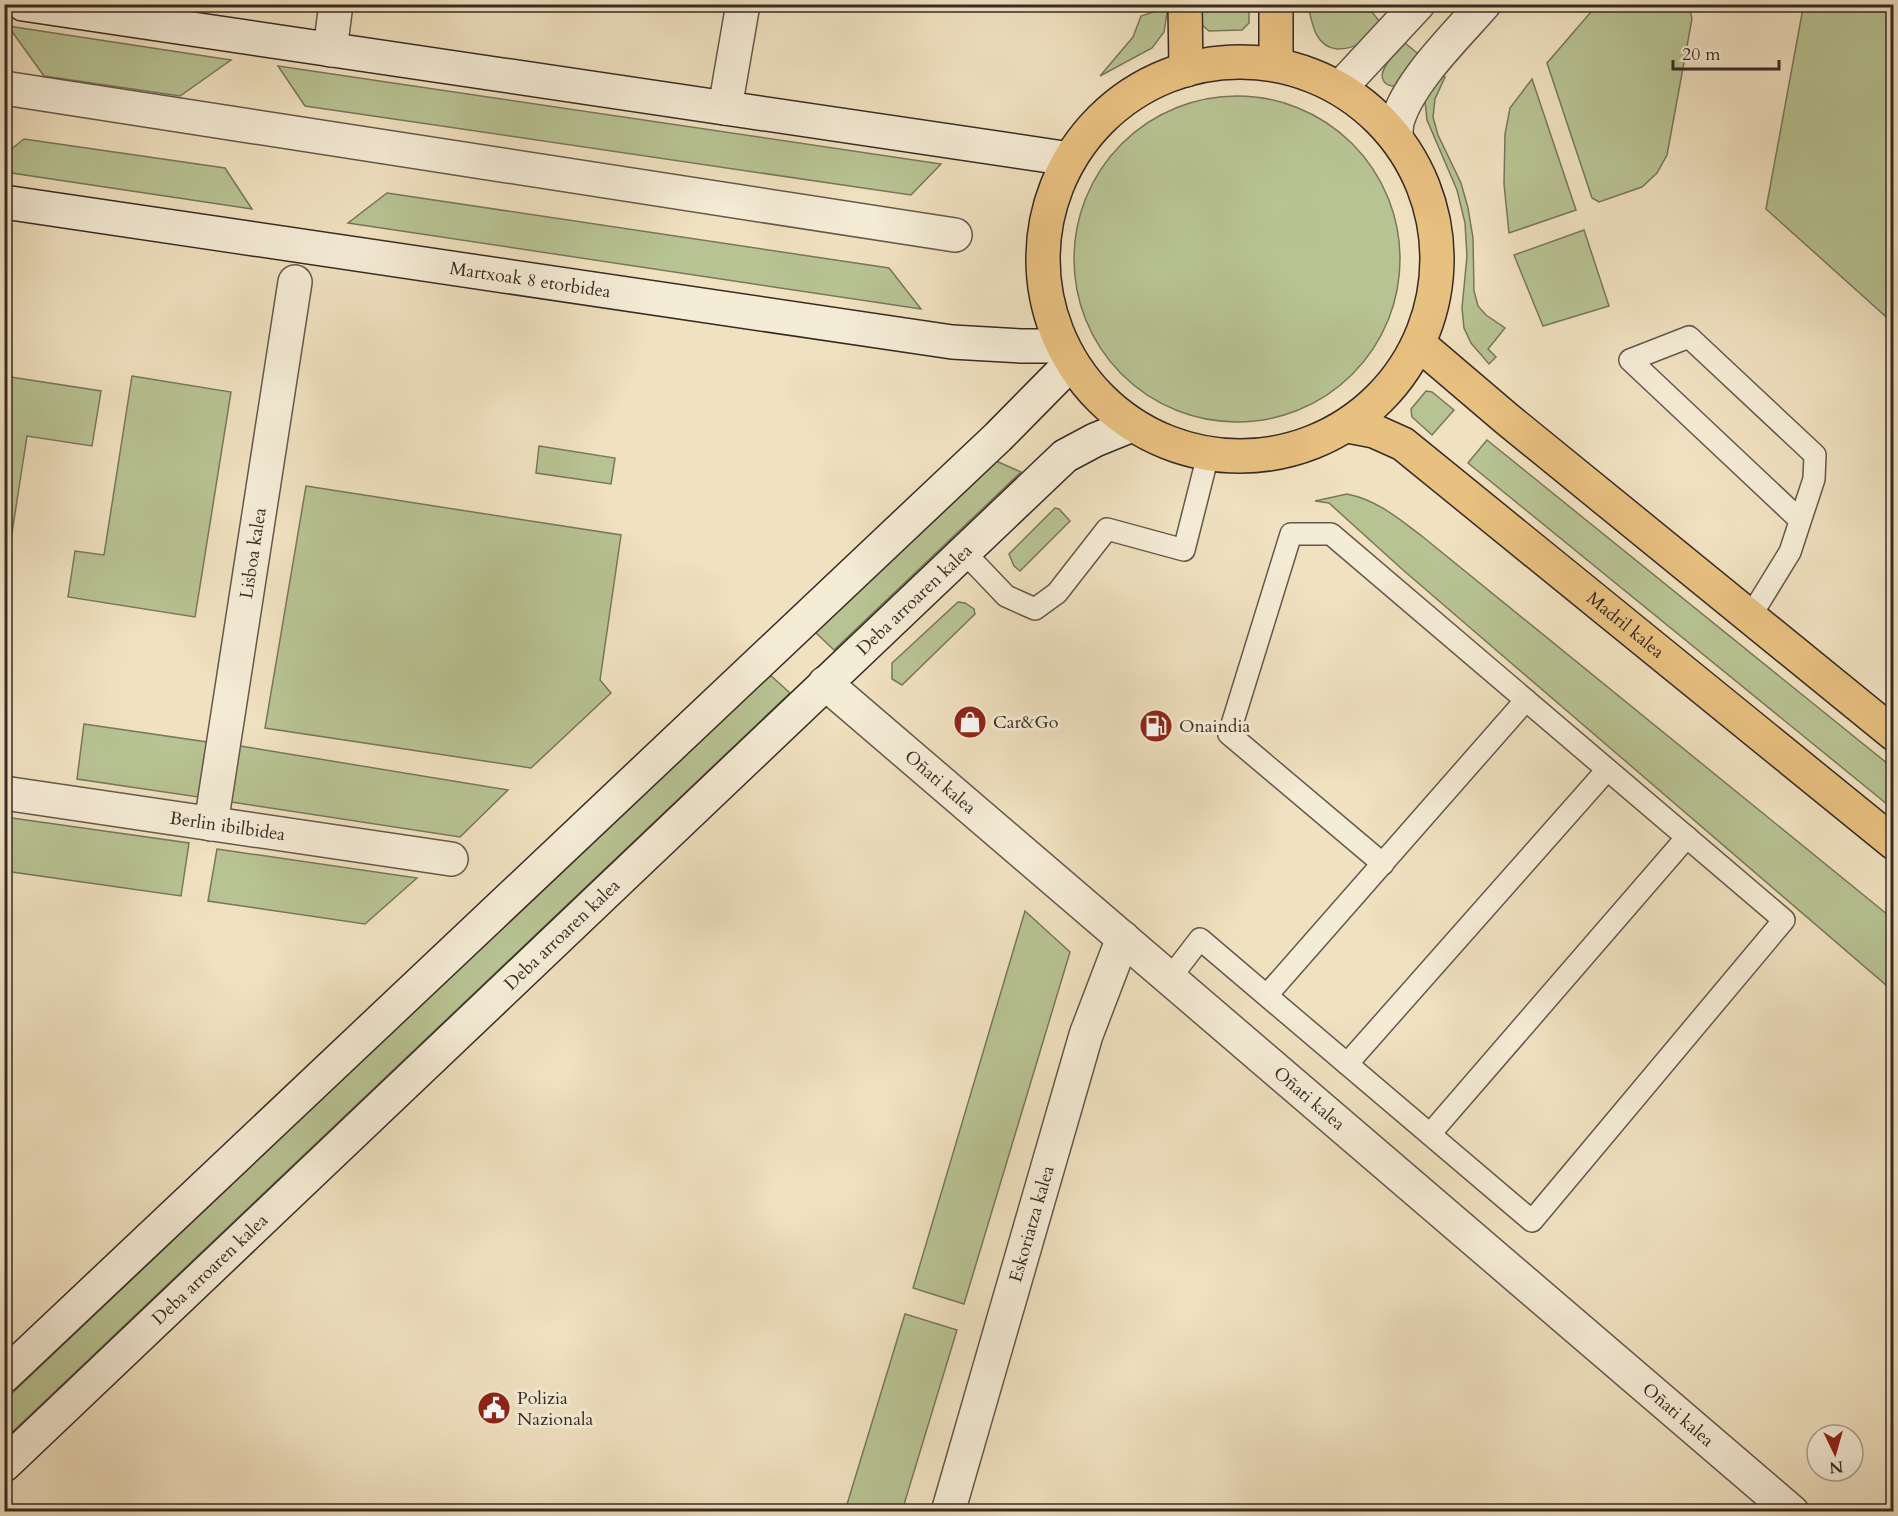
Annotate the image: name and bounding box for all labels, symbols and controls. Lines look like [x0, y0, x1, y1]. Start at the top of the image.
scale bar [1673, 33, 1780, 71]
text: 20 m [1682, 42, 1721, 67]
street label: Martxoak 8 etorbidea [448, 256, 613, 304]
street label: Lisboa kalea [234, 506, 273, 601]
street label: Deba arroaren kalea [851, 538, 978, 661]
street label: Madril kalea [1581, 586, 1670, 665]
shop icon: Car&Go [952, 704, 988, 740]
fuel station icon: Onaindia [1138, 708, 1174, 744]
place label: Car&Go [993, 710, 1059, 735]
place label: Onaindia [1179, 714, 1251, 739]
street label: Oñati kalea [899, 744, 981, 820]
street label: Berlin ibilbidea [168, 806, 287, 847]
street label: Deba arroaren kalea [499, 873, 626, 996]
street label: Oñati kalea [1268, 1061, 1350, 1137]
street label: Eskoriatza kalea [1003, 1163, 1061, 1285]
street label: Deba arroaren kalea [147, 1208, 274, 1331]
street label: Oñati kalea [1637, 1377, 1719, 1453]
place label: Polizia Nazionala [517, 1386, 594, 1432]
public building icon: Polizia Nazionala [476, 1390, 512, 1426]
north arrow [1805, 1423, 1865, 1483]
text: N [1828, 1455, 1844, 1479]

